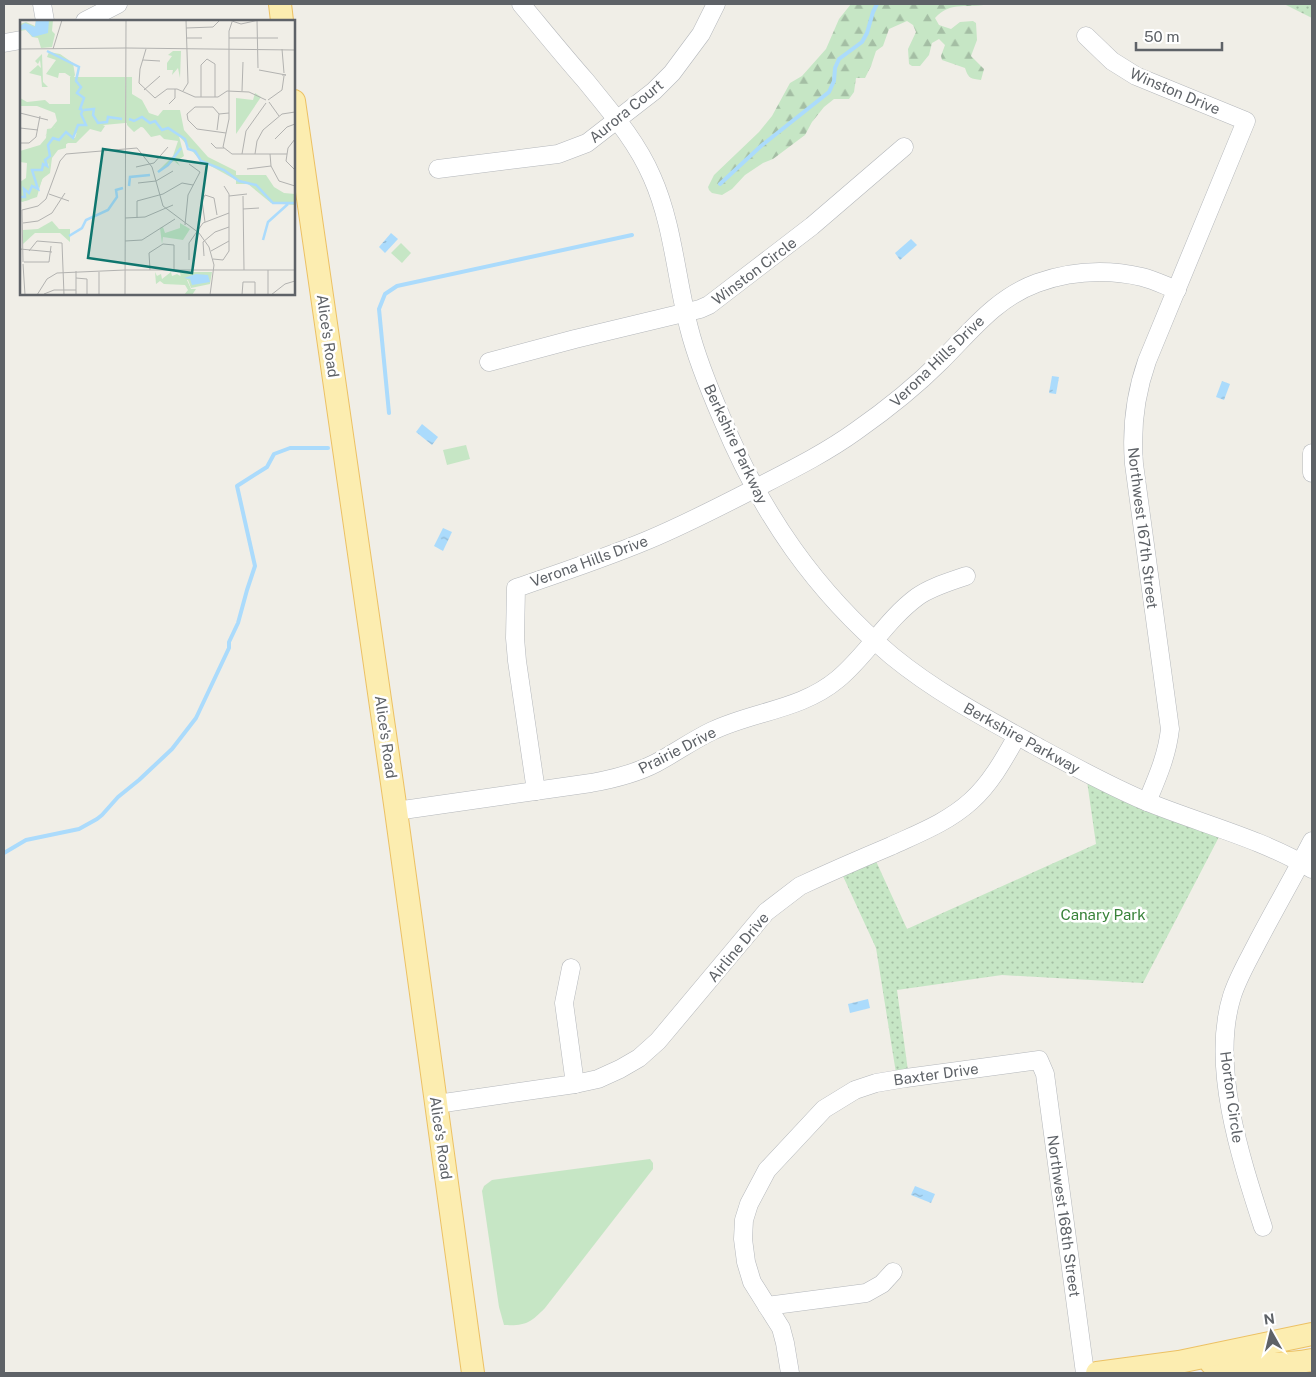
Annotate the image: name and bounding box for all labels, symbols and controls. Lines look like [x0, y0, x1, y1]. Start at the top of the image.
inset map [20, 20, 295, 295]
scale bar [1136, 20, 1222, 52]
text: 50 m [1144, 28, 1179, 45]
street label: Winston Drive [1127, 64, 1223, 118]
street label: Aurora Court [586, 76, 666, 146]
street label: Winston Circle [708, 234, 800, 308]
street label: Alice's Road [314, 293, 342, 379]
street label: Verona Hills Drive [887, 312, 987, 410]
street label: Berkshire Parkway [701, 381, 771, 507]
street label: Northwest 167th Street [1125, 446, 1161, 610]
street label: Verona Hills Drive [528, 532, 650, 590]
street label: Alice's Road [372, 694, 400, 780]
street label: Berkshire Parkway [961, 699, 1083, 777]
street label: Prairie Drive [635, 723, 719, 777]
park label: Canary Park [1060, 906, 1146, 923]
street label: Airline Drive [704, 909, 772, 985]
street label: Horton Circle [1217, 1050, 1247, 1144]
street label: Baxter Drive [892, 1060, 980, 1088]
street label: Alice's Road [427, 1095, 455, 1181]
street label: Northwest 168th Street [1044, 1134, 1084, 1298]
north arrow [1246, 1307, 1296, 1357]
text: N [1263, 1310, 1276, 1328]

